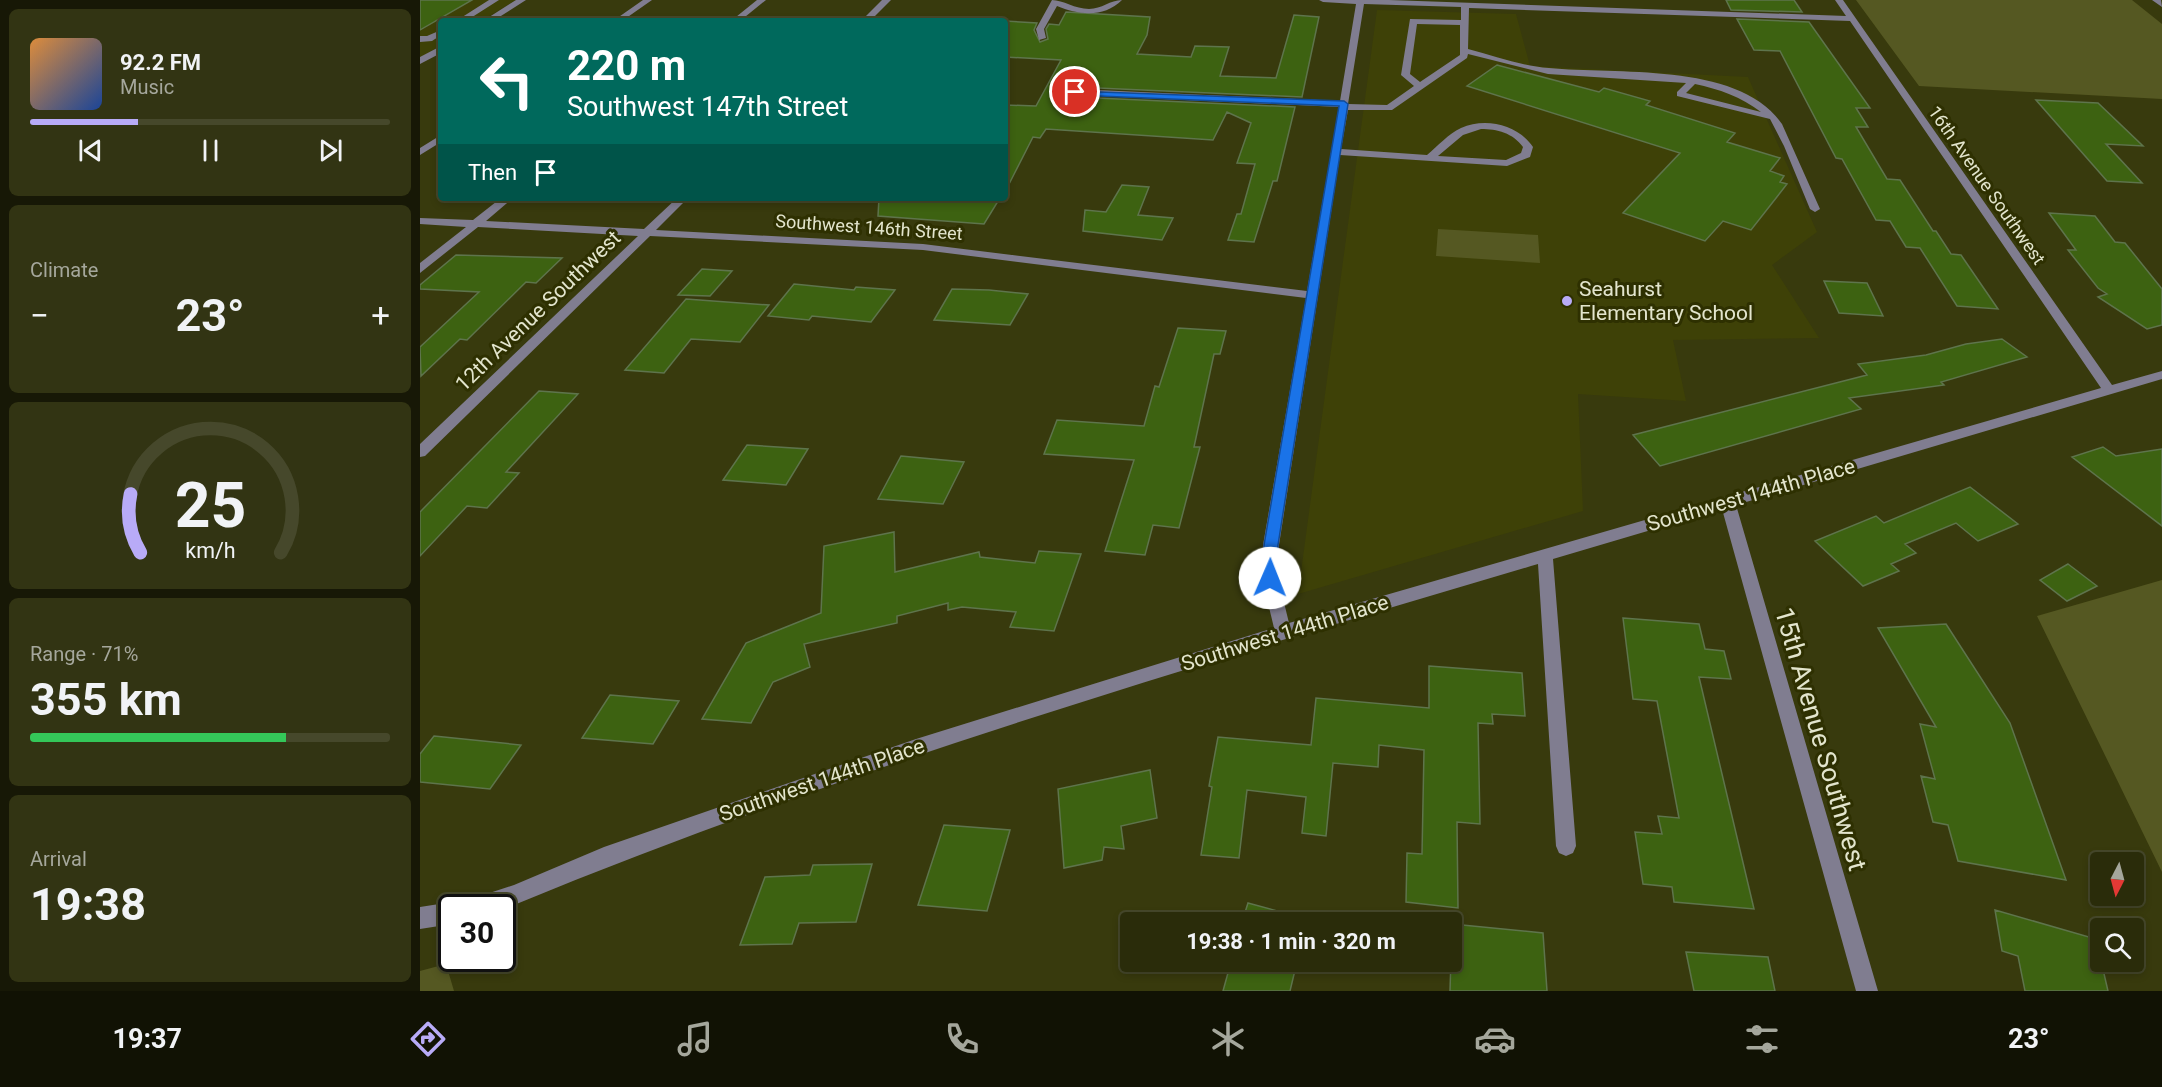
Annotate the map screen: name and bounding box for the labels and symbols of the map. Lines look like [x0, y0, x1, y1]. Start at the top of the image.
pin [1049, 66, 1100, 117]
street label: 16th Avenue Southwest [1924, 102, 2050, 268]
street label: Southwest 146th Street [775, 210, 963, 244]
street label: 12th Avenue Southwest [450, 226, 626, 396]
place label: Seahurst Elementary School [1579, 277, 1753, 325]
marker: Seahurst Elementary School [1560, 294, 1574, 308]
street label: Southwest 144th Place [1644, 454, 1858, 536]
position arrow [1238, 546, 1302, 610]
street label: Southwest 144th Place [1179, 590, 1391, 676]
street label: 15th Avenue Southwest [1769, 604, 1873, 874]
street label: Southwest 144th Place [716, 734, 928, 826]
north arrow [2090, 852, 2144, 906]
speed limit sign: 30 [438, 894, 516, 972]

